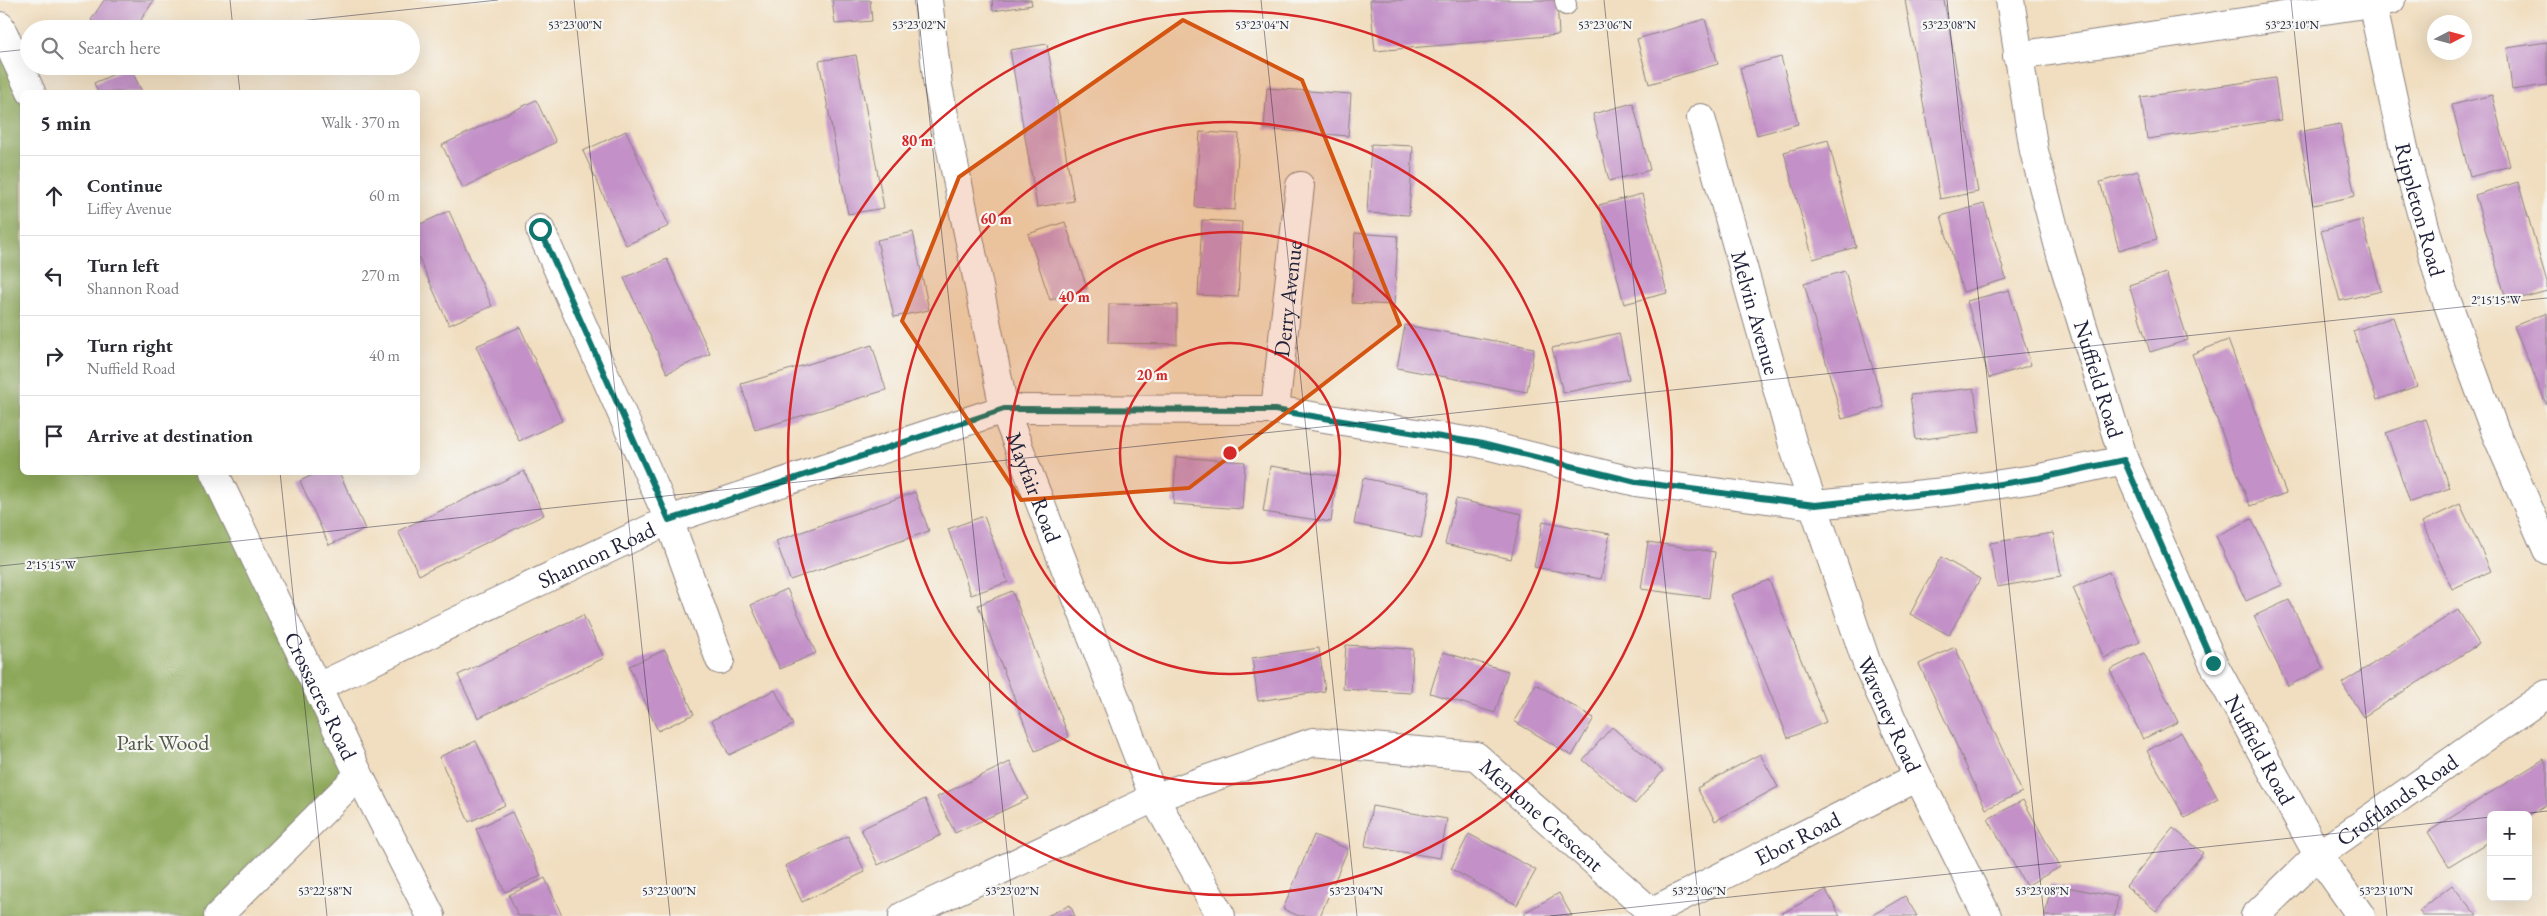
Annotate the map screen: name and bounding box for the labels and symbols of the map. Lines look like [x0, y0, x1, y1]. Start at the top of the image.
north arrow [2427, 15, 2472, 60]
text: 53°23'00"N [548, 17, 602, 33]
text: 53°23'02"N [892, 17, 946, 33]
text: 53°23'04"N [1235, 17, 1289, 33]
text: 53°23'06"N [1578, 17, 1632, 33]
text: 53°23'08"N [1922, 17, 1976, 33]
text: 53°23'10"N [2265, 17, 2319, 33]
text: 80 m [901, 131, 933, 150]
street label: Rippleton Road [2389, 140, 2453, 280]
text: 60 m [980, 209, 1012, 228]
route start [529, 218, 552, 241]
street label: Derry Avenue [1267, 238, 1308, 359]
street label: Melvin Avenue [1724, 247, 1787, 378]
text: 40 m [1058, 287, 1090, 306]
text: 2°15'15"W [2471, 292, 2522, 308]
street label: Nuffield Road [2067, 317, 2131, 442]
text: 20 m [1136, 365, 1168, 384]
street label: Mayfair Road [1000, 428, 1069, 547]
centre of rings [1221, 444, 1239, 462]
street label: Shannon Road [533, 514, 660, 595]
text: 2°15'15"W [26, 557, 77, 573]
street label: Crossacres Road [278, 627, 365, 765]
street label: Waveney Road [1851, 652, 1929, 778]
route end [2202, 652, 2225, 675]
street label: Nuffield Road [2218, 689, 2303, 811]
park label: Park Wood [117, 728, 210, 757]
street label: Croftlands Road [2330, 746, 2464, 852]
street label: Mentone Crescent [1474, 752, 1610, 878]
street label: Ebor Road [1750, 804, 1846, 872]
text: 53°22'58"N [298, 883, 352, 899]
text: 53°23'00"N [642, 883, 696, 899]
text: 53°23'02"N [985, 883, 1039, 899]
text: 53°23'04"N [1329, 883, 1383, 899]
text: 53°23'06"N [1672, 883, 1726, 899]
text: 53°23'08"N [2015, 883, 2069, 899]
text: 53°23'10"N [2359, 883, 2413, 899]

